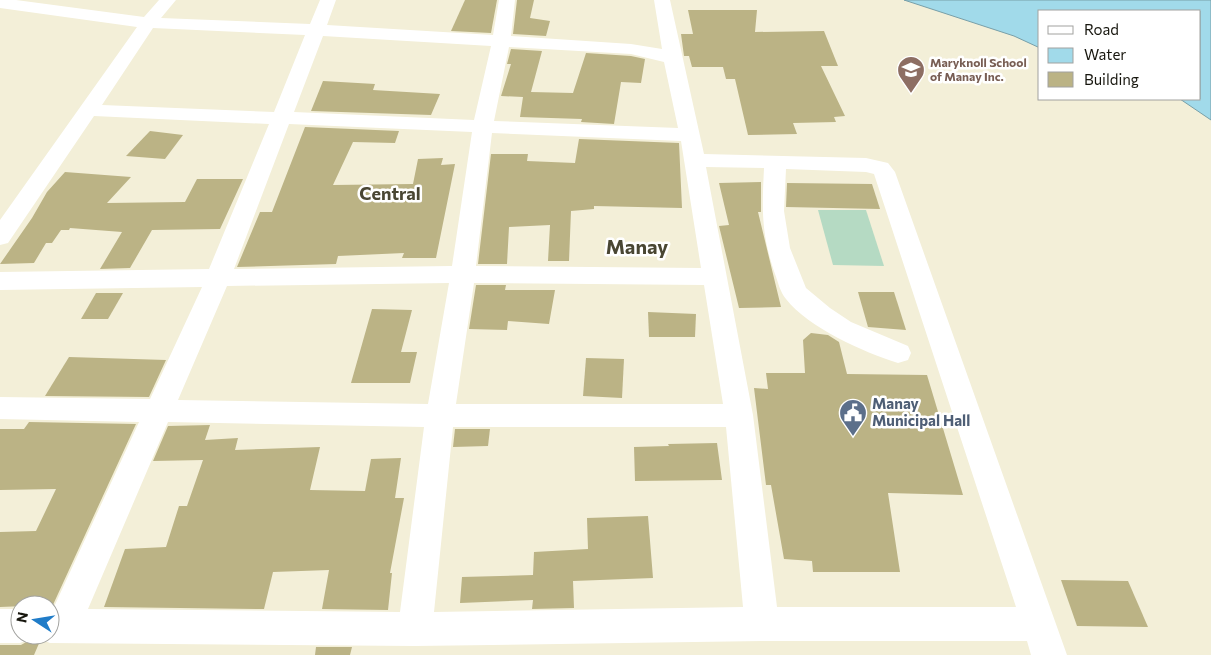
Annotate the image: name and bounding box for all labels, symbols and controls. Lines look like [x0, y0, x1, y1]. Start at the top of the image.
legend [1038, 10, 1201, 100]
text: Road [1084, 20, 1119, 38]
text: Water [1084, 45, 1126, 63]
school or university icon: Maryknoll School of Manay Inc. [896, 55, 926, 94]
place label: Maryknoll School of Manay Inc. [930, 55, 1027, 83]
text: Building [1084, 70, 1139, 88]
district label: Central [359, 182, 421, 204]
district label: Manay [606, 234, 668, 258]
place label: Manay Municipal Hall [872, 394, 970, 429]
public building icon: Manay Municipal Hall [838, 398, 868, 437]
north arrow [10, 595, 60, 645]
text: N [12, 610, 31, 624]

